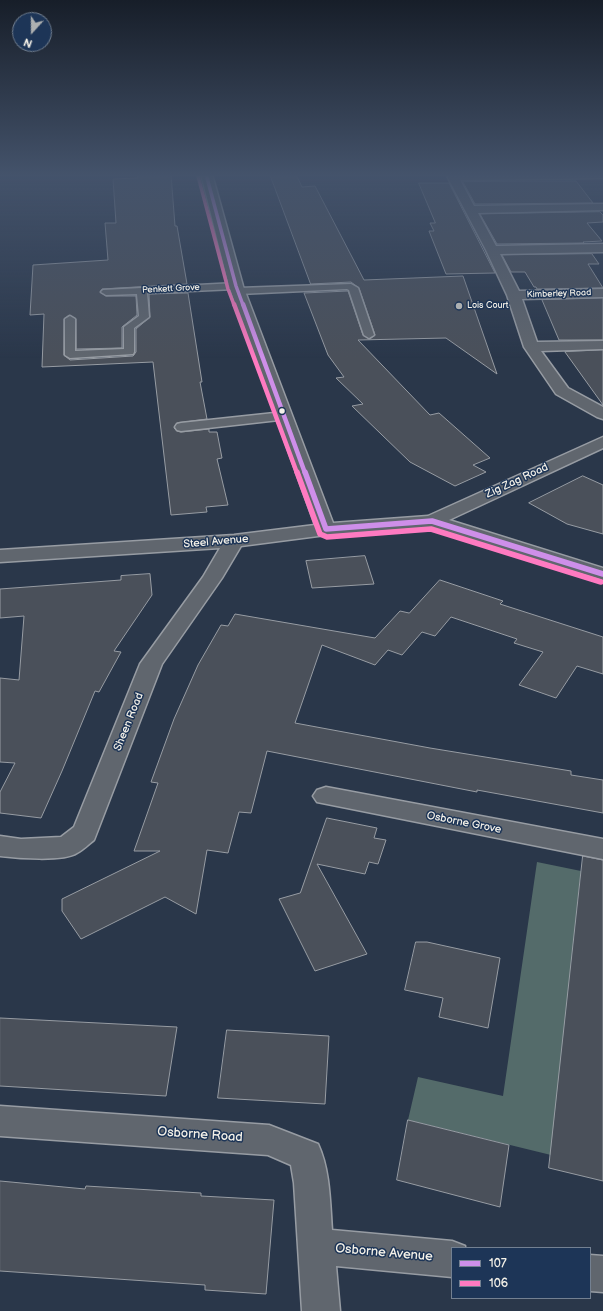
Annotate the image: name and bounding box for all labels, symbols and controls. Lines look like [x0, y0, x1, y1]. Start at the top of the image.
north arrow [12, 12, 52, 52]
text: N [22, 35, 34, 50]
street label: Penkett Grove [142, 282, 200, 296]
street label: Kimberley Road [527, 287, 591, 301]
marker: Lois Court [454, 301, 464, 311]
place label: Lois Court [467, 301, 509, 311]
unlabelled marker [277, 406, 287, 416]
street label: Zig Zag Road [484, 461, 550, 501]
street label: Steel Avenue [183, 533, 249, 551]
street label: Sheen Road [111, 691, 147, 753]
street label: Osborne Grove [426, 809, 502, 837]
street label: Osborne Road [157, 1124, 243, 1146]
street label: Osborne Avenue [335, 1241, 433, 1265]
legend [451, 1247, 591, 1299]
text: 107 [489, 1256, 507, 1271]
text: 106 [489, 1276, 508, 1291]

